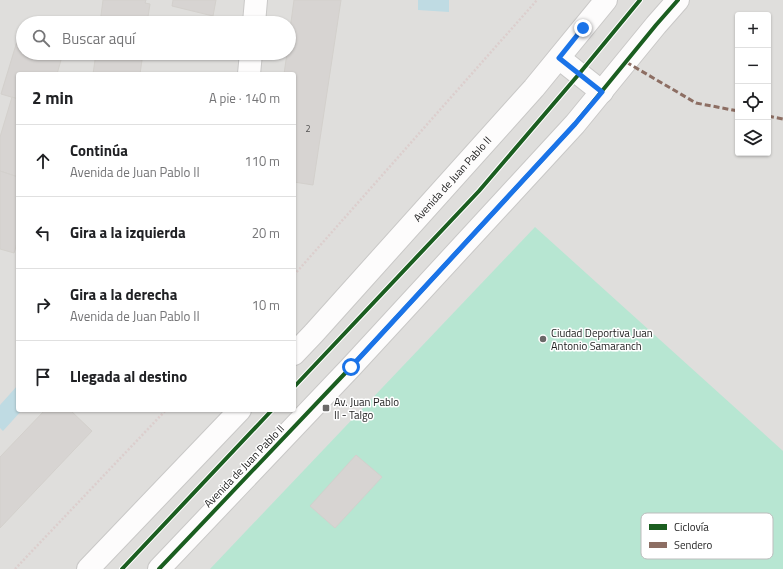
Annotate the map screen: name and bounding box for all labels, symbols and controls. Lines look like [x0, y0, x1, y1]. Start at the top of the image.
map controls [735, 12, 771, 156]
button: + [735, 12, 771, 48]
search box [16, 16, 296, 60]
route end [574, 19, 592, 37]
icon: search [30, 27, 52, 49]
text: Buscar aquí [62, 27, 135, 50]
button: − [735, 48, 771, 84]
button: locate [735, 84, 771, 120]
text: 2 min [32, 85, 73, 111]
text: A pie · 140 m [209, 88, 280, 108]
button: layers [735, 120, 771, 156]
house number: 2 [305, 122, 311, 135]
street label: Avenida de Juan Pablo II [410, 133, 495, 225]
text: Continúa [70, 139, 128, 162]
icon: ahead [32, 150, 54, 172]
text: 110 m [244, 151, 280, 171]
text: Avenida de Juan Pablo II [70, 162, 200, 182]
text: Gira a la izquierda [70, 221, 186, 244]
icon: left [32, 222, 54, 244]
text: 20 m [252, 223, 280, 243]
text: Gira a la derecha [70, 283, 177, 306]
icon: right [32, 294, 54, 316]
text: 10 m [252, 295, 280, 315]
text: Avenida de Juan Pablo II [70, 306, 200, 326]
place label: Ciudad Deportiva Juan Antonio Samaranch [551, 325, 653, 354]
marker: Ciudad Deportiva Juan Antonio Samaranch [538, 334, 548, 344]
route start [342, 358, 360, 376]
text: Llegada al destino [70, 365, 187, 388]
icon: arrive [32, 366, 54, 388]
place label: Av. Juan Pablo II - Talgo [334, 394, 399, 423]
marker: Av. Juan Pablo II - Talgo [321, 403, 331, 413]
street label: Avenida de Juan Pablo II [200, 421, 288, 511]
legend [641, 513, 773, 559]
text: Ciclovía [674, 519, 709, 535]
text: Sendero [674, 537, 712, 553]

